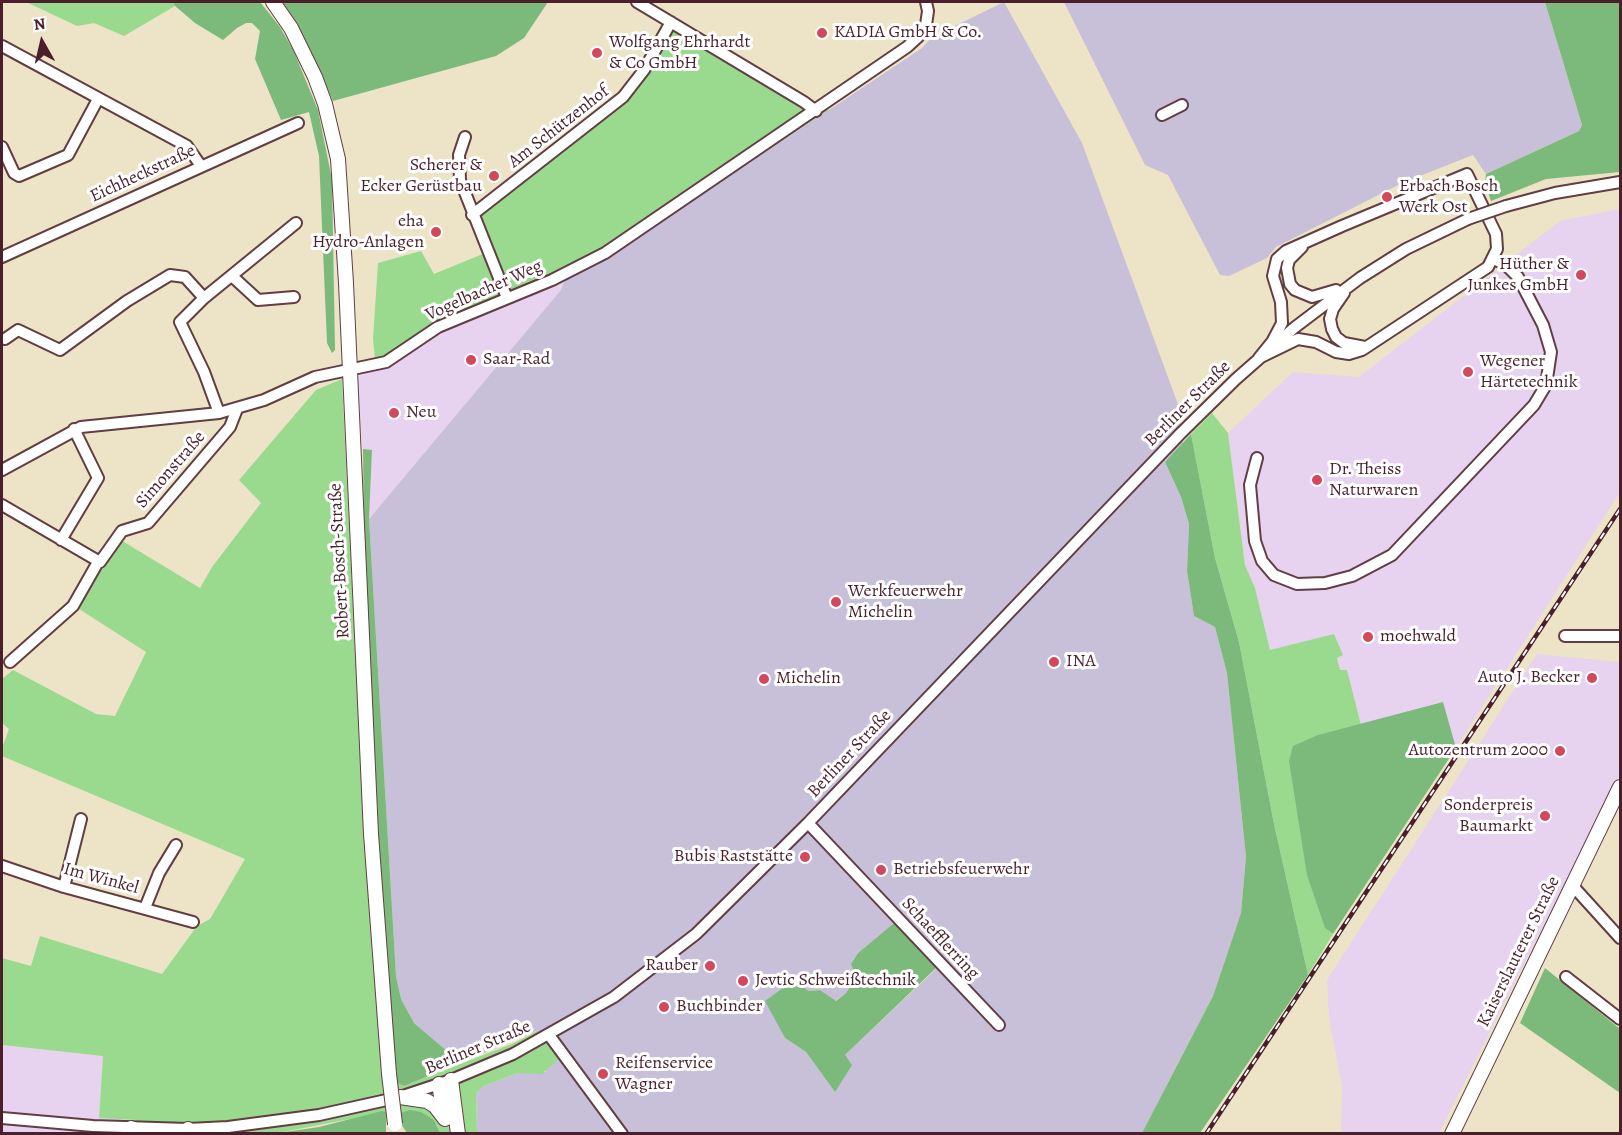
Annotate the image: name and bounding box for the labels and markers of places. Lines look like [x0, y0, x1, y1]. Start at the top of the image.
place label: KADIA GmbH & Co. [834, 22, 982, 44]
marker: KADIA GmbH & Co. [815, 26, 829, 40]
place label: Wolfgang Ehrhardt & Co GmbH [609, 32, 750, 74]
marker: Wolfgang Ehrhardt & Co GmbH [590, 46, 604, 60]
place label: Scherer & Ecker Gerüstbau [360, 155, 482, 198]
marker: Scherer & Ecker Gerüstbau [487, 169, 501, 183]
place label: Erbach Bosch Werk Ost [1399, 176, 1498, 219]
marker: Erbach Bosch Werk Ost [1380, 190, 1394, 204]
place label: eha Hydro-Anlagen [312, 211, 424, 254]
marker: eha Hydro-Anlagen [429, 225, 443, 239]
place label: Hüther & Junkes GmbH [1468, 254, 1569, 296]
marker: Hüther & Junkes GmbH [1574, 268, 1588, 282]
place label: Saar-Rad [483, 349, 550, 371]
place label: Wegener Härtetechnik [1480, 351, 1578, 394]
marker: Saar-Rad [464, 353, 478, 367]
marker: Wegener Härtetechnik [1461, 365, 1475, 379]
place label: Neu [406, 402, 436, 424]
marker: Neu [387, 406, 401, 420]
place label: Dr. Theiss Naturwaren [1329, 459, 1418, 502]
marker: Dr. Theiss Naturwaren [1310, 473, 1324, 487]
place label: Werkfeuerwehr Michelin [848, 581, 963, 624]
marker: Werkfeuerwehr Michelin [829, 595, 843, 609]
place label: moehwald [1380, 626, 1456, 648]
marker: moehwald [1361, 630, 1375, 644]
place label: INA [1066, 651, 1096, 673]
marker: INA [1047, 655, 1061, 669]
place label: Auto J. Becker [1478, 667, 1580, 689]
place label: Michelin [776, 668, 841, 690]
marker: Auto J. Becker [1585, 671, 1599, 685]
marker: Michelin [757, 672, 771, 686]
place label: Autozentrum 2000 [1409, 740, 1548, 762]
marker: Autozentrum 2000 [1553, 744, 1567, 758]
place label: Sonderpreis Baumarkt [1444, 795, 1533, 838]
marker: Sonderpreis Baumarkt [1538, 809, 1552, 823]
place label: Bubis Raststätte [674, 846, 793, 868]
marker: Bubis Raststätte [798, 850, 812, 864]
place label: Betriebsfeuerwehr [893, 859, 1030, 881]
marker: Betriebsfeuerwehr [874, 863, 888, 877]
place label: Rauber [645, 955, 698, 977]
marker: Rauber [703, 959, 717, 973]
place label: Jevtic Schweißtechnik [755, 970, 916, 992]
marker: Jevtic Schweißtechnik [736, 974, 750, 988]
place label: Buchbinder [676, 996, 762, 1018]
marker: Buchbinder [657, 1000, 671, 1014]
place label: Reifenservice Wagner [615, 1053, 713, 1096]
marker: Reifenservice Wagner [596, 1067, 610, 1081]

